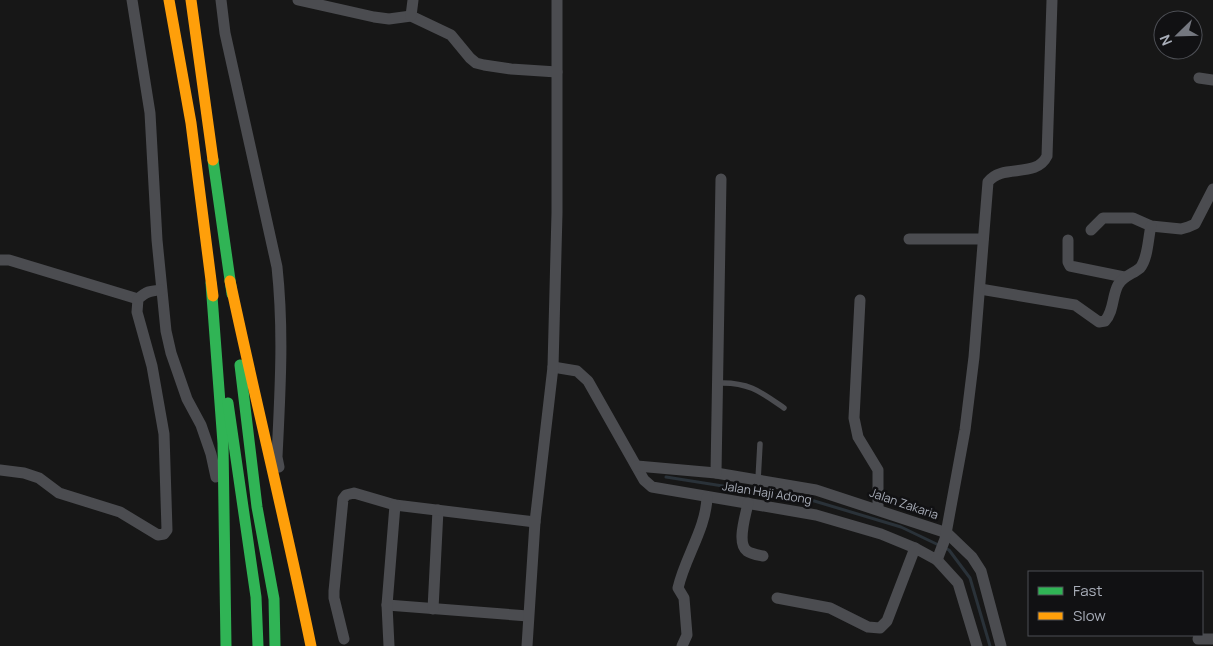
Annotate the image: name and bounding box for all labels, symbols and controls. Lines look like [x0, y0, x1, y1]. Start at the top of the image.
north arrow [1153, 10, 1203, 60]
text: N [1155, 32, 1176, 49]
street label: Jalan Haji Adong [721, 477, 813, 508]
street label: Jalan Zakaria [868, 484, 941, 523]
legend [1028, 571, 1203, 636]
text: Fast [1073, 580, 1102, 601]
text: Slow [1073, 605, 1106, 626]

